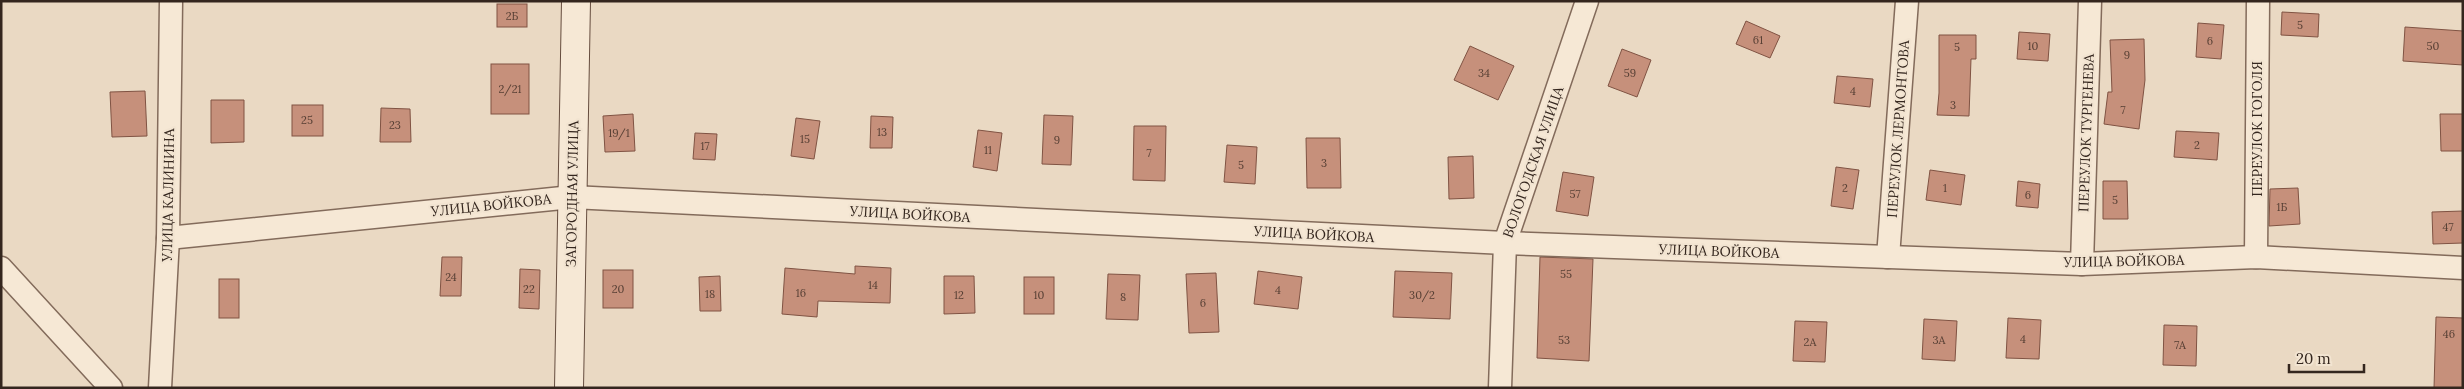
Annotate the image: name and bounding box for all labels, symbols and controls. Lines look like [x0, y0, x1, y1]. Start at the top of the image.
house number: 2Б [506, 9, 519, 23]
house number: 5 [2297, 18, 2303, 32]
house number: 61 [1753, 33, 1763, 47]
house number: 6 [2207, 34, 2213, 48]
street label: ПЕРЕУЛОК ЛЕРМОНТОВА [1883, 39, 1913, 219]
house number: 10 [2028, 39, 2039, 53]
house number: 50 [2427, 39, 2440, 53]
house number: 5 [1954, 40, 1960, 54]
house number: 9 [2124, 48, 2130, 62]
street label: ПЕРЕУЛОК ТУРГЕНЕВА [2074, 53, 2098, 213]
street label: ПЕРЕУЛОК ГОГОЛЯ [2248, 61, 2266, 197]
house number: 34 [1478, 66, 1490, 80]
house number: 59 [1624, 66, 1636, 80]
house number: 2/21 [498, 82, 522, 97]
street label: ВОЛОГОДСКАЯ УЛИЦА [1499, 84, 1567, 240]
house number: 4 [1850, 84, 1856, 98]
house number: 3 [1950, 98, 1956, 112]
house number: 7 [2120, 103, 2126, 117]
house number: 25 [301, 113, 313, 127]
house number: 23 [389, 118, 401, 132]
street label: ЗАГОРОДНАЯ УЛИЦА [562, 120, 582, 268]
house number: 13 [877, 125, 887, 139]
house number: 19/1 [608, 126, 630, 141]
street label: УЛИЦА КАЛИНИНА [158, 128, 178, 263]
house number: 15 [800, 132, 810, 146]
house number: 9 [1054, 133, 1060, 147]
house number: 2 [2194, 138, 2200, 152]
house number: 17 [700, 139, 710, 153]
house number: 11 [984, 143, 992, 157]
house number: 7 [1146, 146, 1152, 160]
house number: 3 [1321, 156, 1327, 170]
house number: 5 [1238, 158, 1244, 172]
house number: 2 [1842, 181, 1848, 195]
house number: 1 [1943, 181, 1947, 195]
house number: 57 [1569, 187, 1581, 201]
house number: 6 [2025, 188, 2031, 202]
street label: УЛИЦА ВОЙКОВА [429, 190, 552, 220]
house number: 5 [2112, 193, 2118, 207]
house number: 1Б [2277, 200, 2288, 214]
street label: УЛИЦА ВОЙКОВА [848, 202, 971, 226]
house number: 47 [2442, 220, 2454, 234]
street label: УЛИЦА ВОЙКОВА [1252, 222, 1375, 246]
street label: УЛИЦА ВОЙКОВА [1657, 240, 1780, 262]
street label: УЛИЦА ВОЙКОВА [2062, 251, 2185, 271]
house number: 55 [1560, 267, 1572, 281]
house number: 24 [445, 270, 457, 284]
house number: 14 [868, 278, 878, 292]
house number: 22 [523, 282, 535, 296]
house number: 20 [612, 282, 625, 296]
house number: 4 [1275, 283, 1281, 297]
house number: 16 [796, 286, 806, 300]
house number: 18 [705, 287, 715, 301]
house number: 12 [954, 288, 964, 302]
house number: 10 [1034, 288, 1045, 302]
house number: 30/2 [1409, 288, 1435, 303]
house number: 8 [1120, 290, 1126, 304]
house number: 6 [1200, 296, 1206, 310]
house number: 46 [2443, 327, 2455, 341]
house number: 4 [2020, 332, 2026, 346]
house number: 53 [1558, 333, 1570, 347]
house number: 3А [1932, 333, 1947, 347]
house number: 2А [1804, 335, 1818, 349]
house number: 7А [2174, 338, 2187, 352]
scale bar [2289, 342, 2364, 374]
text: 20 m [2296, 349, 2331, 368]

